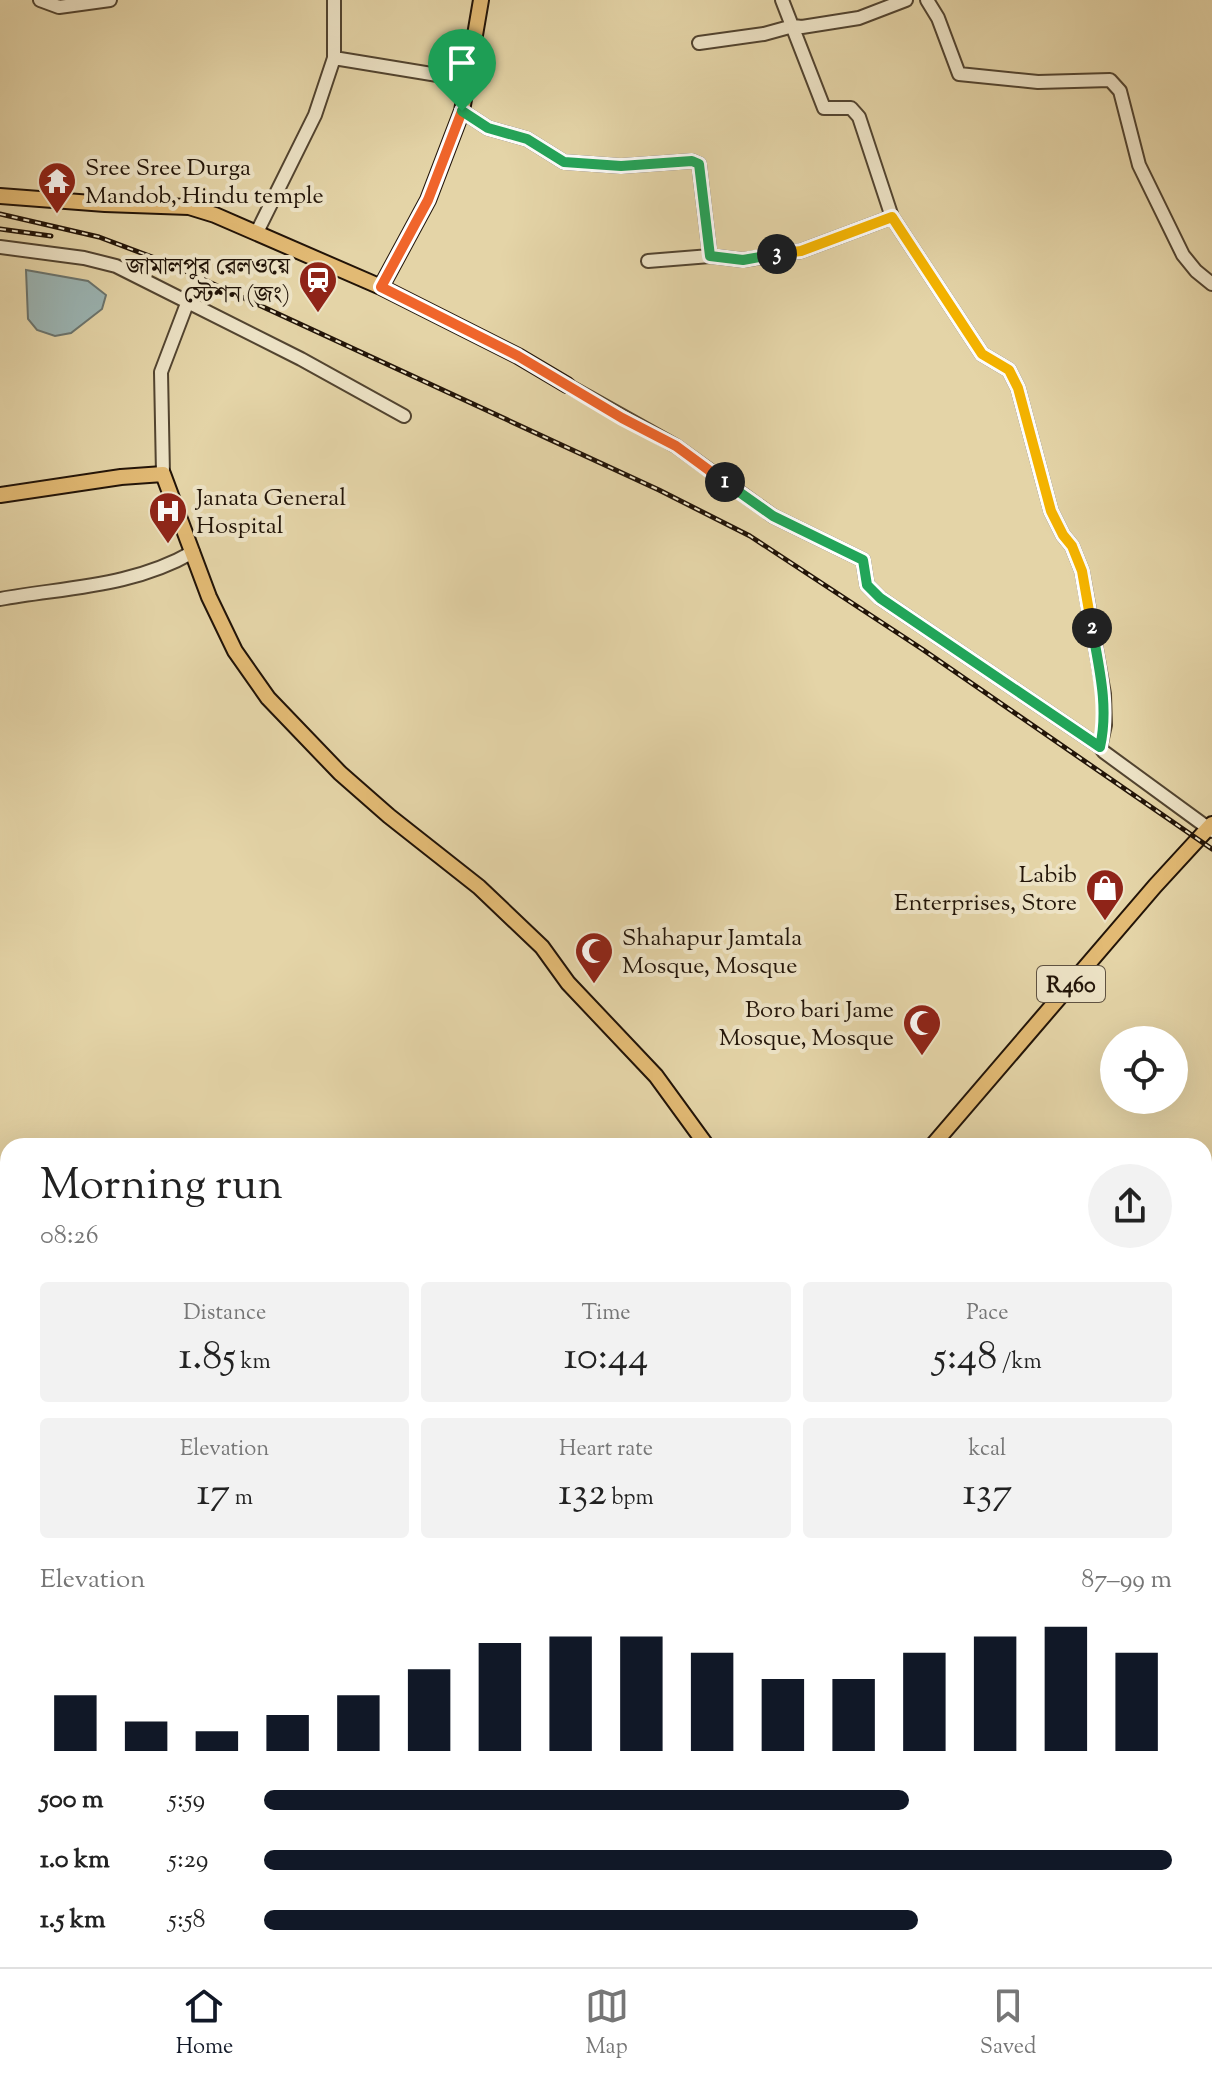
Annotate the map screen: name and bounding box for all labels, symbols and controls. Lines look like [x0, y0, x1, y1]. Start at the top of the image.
pin [428, 29, 496, 111]
icon: arrive [440, 41, 484, 85]
place label: Sree Sree Durga Mandob, Hindu temple [85, 152, 324, 214]
temple icon: Sree Sree Durga Mandob, Hindu temple [36, 160, 78, 215]
pin: 3 [757, 234, 797, 274]
text: 3 [773, 238, 781, 270]
place label: জামালপুর রেলওয়ে স্টেশন (জং) [125, 251, 291, 313]
station icon: জামালপুর রেলওয়ে স্টেশন (জং) [297, 259, 339, 314]
pin: 1 [705, 462, 745, 502]
text: 1 [721, 466, 729, 498]
place label: Janata General Hospital [194, 482, 346, 544]
hospital icon: Janata General Hospital [147, 490, 189, 545]
pin: 2 [1072, 608, 1112, 648]
text: 2 [1087, 612, 1097, 644]
place label: Labib Enterprises, Store [894, 859, 1077, 921]
shop icon: Labib Enterprises, Store [1084, 867, 1126, 922]
place label: Shahapur Jamtala Mosque, Mosque [622, 922, 802, 984]
mosque icon: Shahapur Jamtala Mosque, Mosque [573, 930, 615, 985]
road number: R460 [1037, 966, 1105, 1002]
place label: Boro bari Jame Mosque, Mosque [719, 994, 894, 1056]
mosque icon: Boro bari Jame Mosque, Mosque [901, 1002, 943, 1057]
map controls [1100, 1026, 1188, 1114]
button: locate [1100, 1026, 1188, 1114]
text: Morning run [40, 1156, 283, 1219]
button: share [1088, 1164, 1172, 1248]
text: 08:26 [40, 1218, 99, 1255]
text: Distance [183, 1298, 266, 1330]
text: Time [582, 1298, 630, 1330]
text: Pace [966, 1298, 1008, 1330]
text: 1.85 [179, 1330, 236, 1387]
text: 10:44 [564, 1330, 648, 1387]
text: 5:48 [933, 1330, 997, 1387]
text: km [236, 1347, 271, 1379]
text: /km [997, 1347, 1042, 1379]
text: Elevation [180, 1434, 269, 1466]
text: Heart rate [559, 1434, 653, 1466]
text: kcal [968, 1434, 1006, 1466]
text: 17 [196, 1466, 230, 1523]
text: 132 [558, 1466, 607, 1523]
text: 137 [962, 1466, 1012, 1523]
text: m [230, 1483, 253, 1515]
text: bpm [607, 1483, 654, 1515]
text: Elevation [40, 1562, 145, 1599]
text: 87–99 m [1081, 1562, 1172, 1599]
text: 500 m [40, 1782, 103, 1819]
text: 5:59 [168, 1782, 205, 1819]
text: 1.0 km [40, 1842, 110, 1879]
text: 5:29 [168, 1842, 208, 1879]
text: 1.5 km [40, 1902, 106, 1939]
text: 5:58 [168, 1902, 206, 1939]
tab: Home [176, 1984, 233, 2064]
tab: Map [585, 1984, 629, 2064]
tab: Saved [980, 1984, 1036, 2064]

